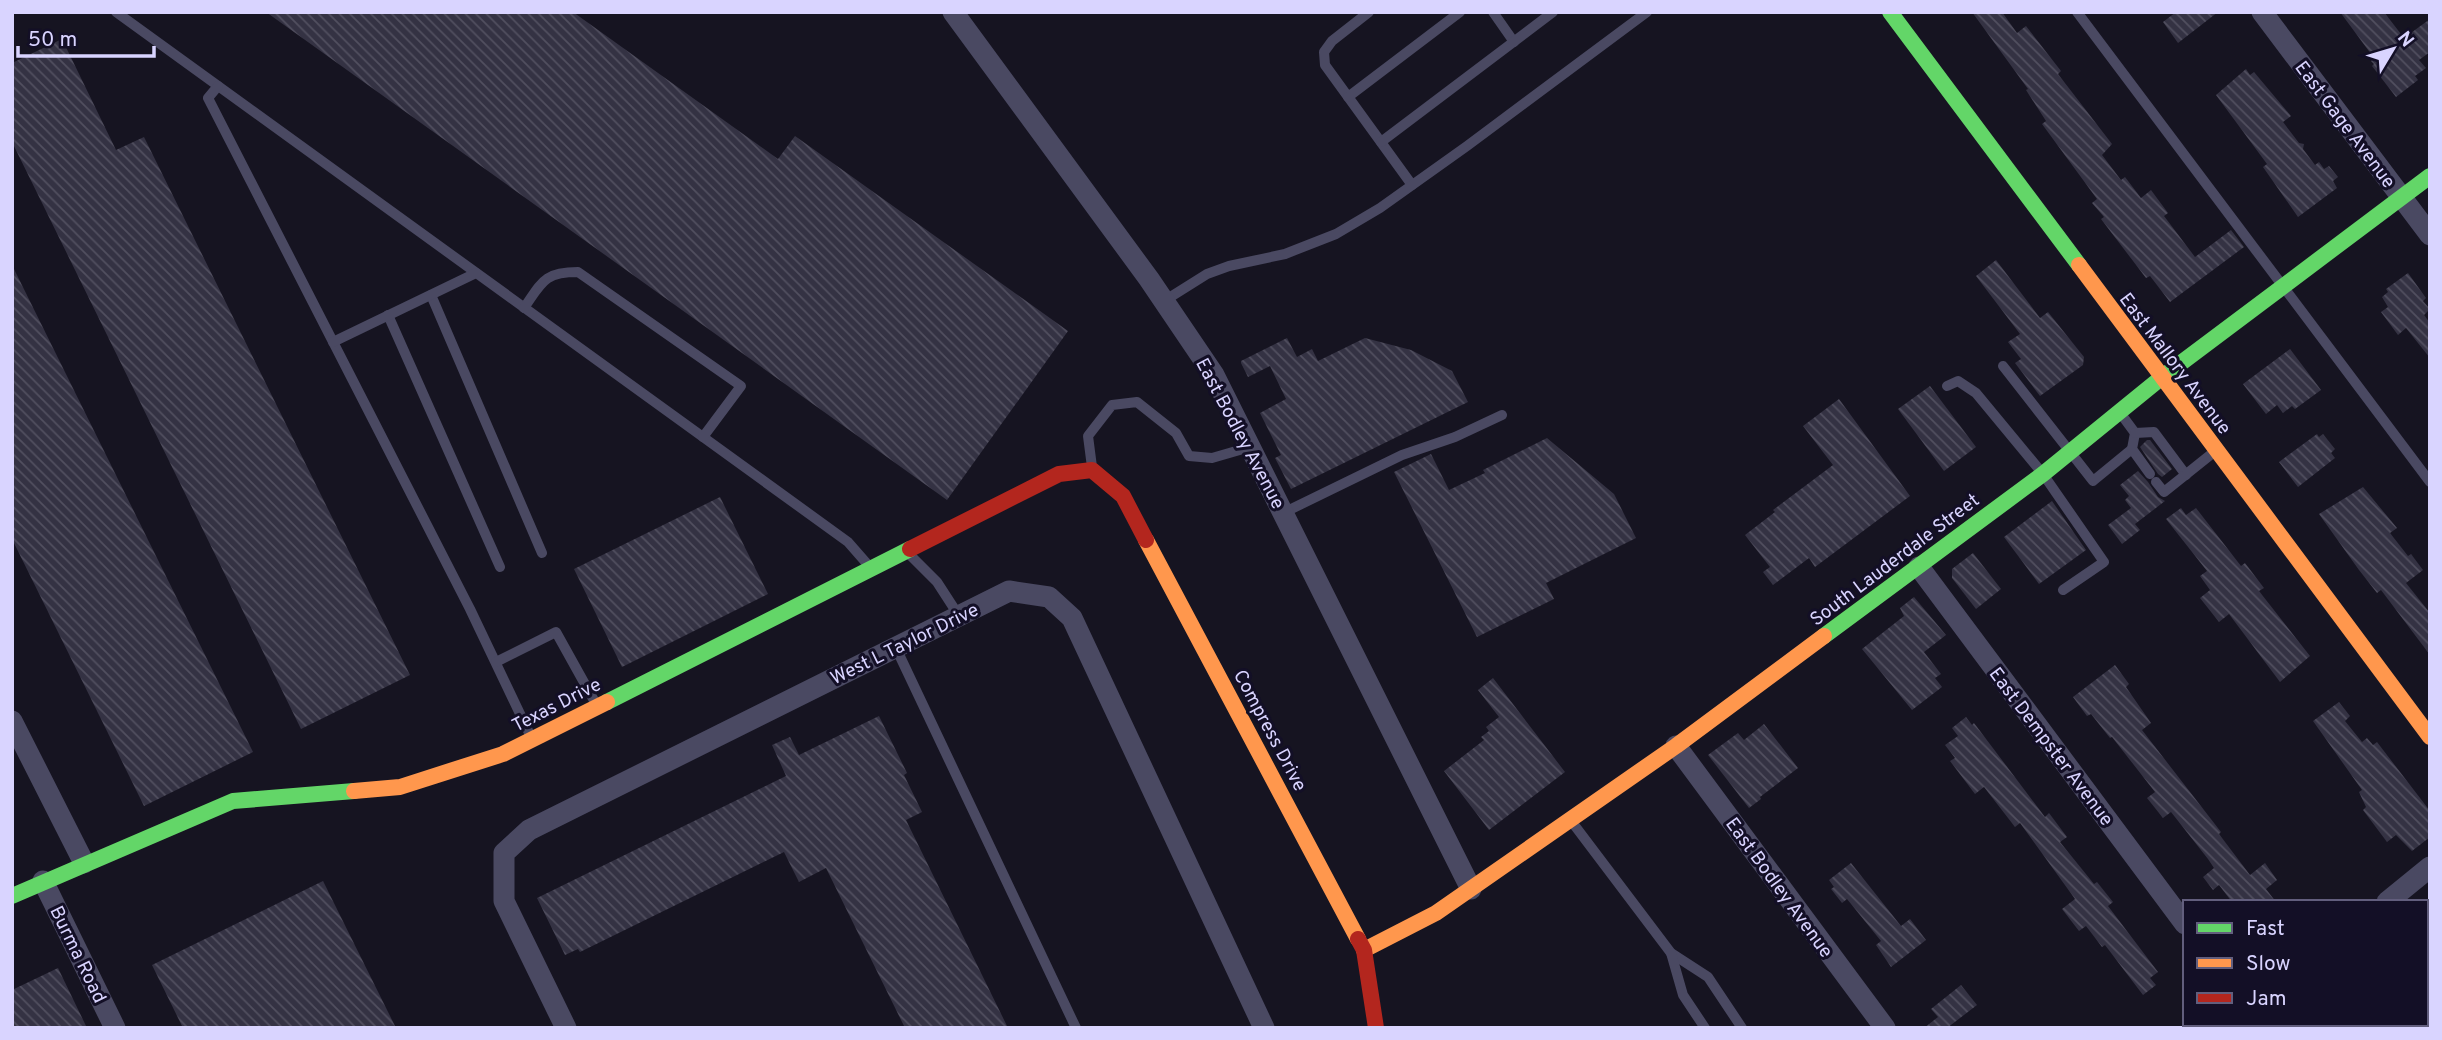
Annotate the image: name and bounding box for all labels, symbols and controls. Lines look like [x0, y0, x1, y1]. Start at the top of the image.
scale bar [18, 14, 154, 58]
north arrow [2358, 14, 2428, 84]
text: 50 m [28, 27, 77, 54]
text: N [2391, 27, 2418, 53]
street label: East Gage Avenue [2289, 57, 2400, 194]
street label: East Mallory Avenue [2113, 288, 2236, 440]
street label: East Bodley Avenue [1189, 354, 1289, 514]
street label: South Lauderdale Street [1806, 489, 1985, 632]
street label: West L Taylor Drive [827, 598, 983, 691]
street label: East Dempster Avenue [1983, 663, 2118, 831]
street label: Compress Drive [1227, 666, 1311, 796]
street label: Texas Drive [508, 673, 605, 738]
street label: East Bodley Avenue [1719, 813, 1837, 963]
legend [2183, 900, 2428, 1026]
street label: Burma Road [43, 902, 111, 1007]
text: Fast [2246, 916, 2285, 943]
text: Slow [2246, 951, 2291, 978]
text: Jam [2246, 986, 2287, 1013]

